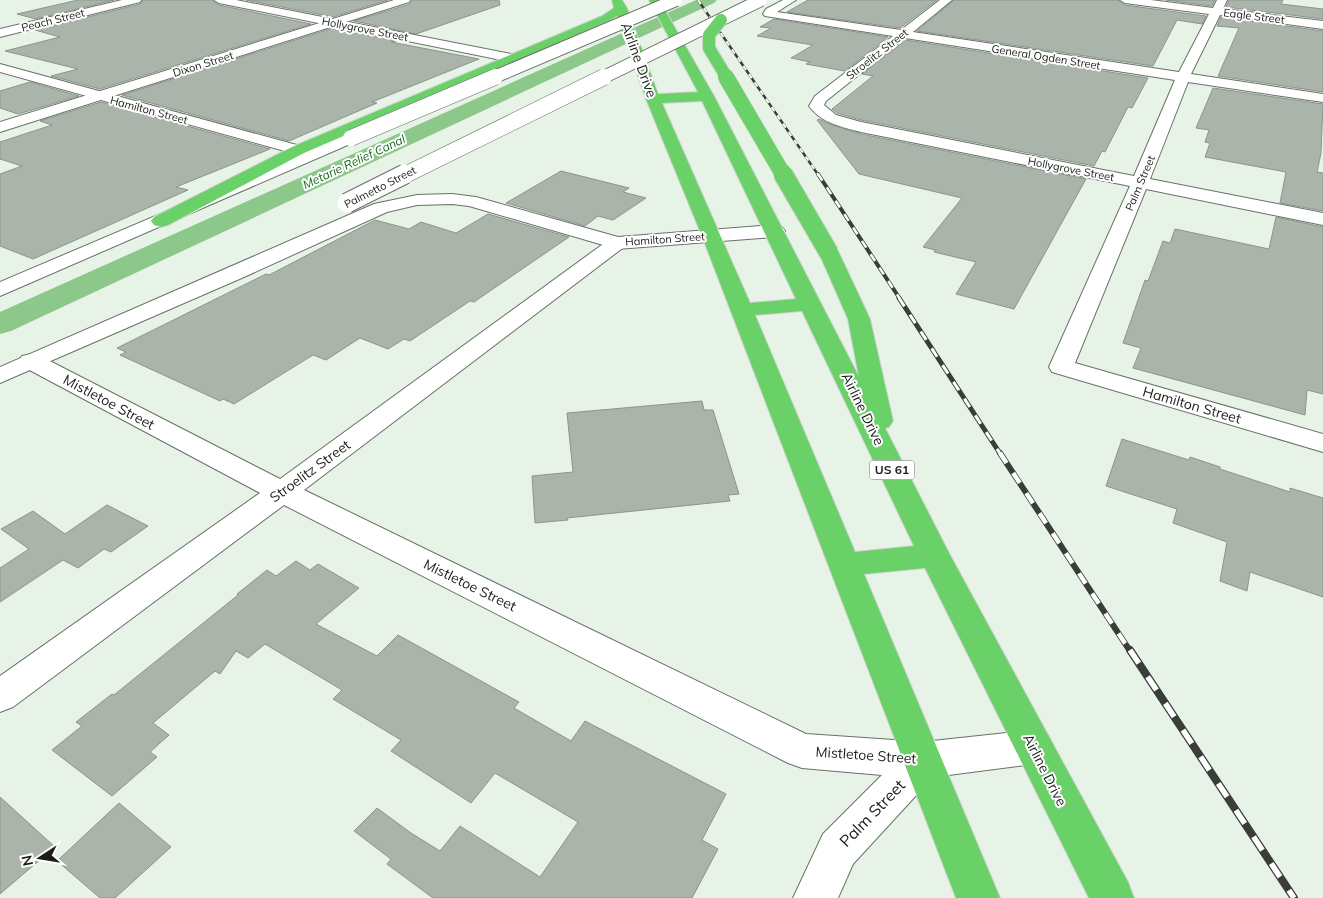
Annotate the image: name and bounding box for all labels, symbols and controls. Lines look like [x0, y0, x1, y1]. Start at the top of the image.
street label: Peach Street [20, 5, 86, 35]
street label: Eagle Street [1223, 5, 1286, 27]
street label: Hollygrove Street [321, 14, 409, 44]
street label: Airline Drive [617, 20, 661, 100]
street label: Stroelitz Street [843, 25, 911, 83]
street label: General Ogden Street [991, 41, 1102, 73]
street label: Dixon Street [171, 48, 235, 80]
street label: Hamilton Street [109, 93, 189, 127]
water label: Metarie Relief Canal [300, 131, 408, 192]
street label: Palm Street [1122, 153, 1158, 213]
street label: Hollygrove Street [1027, 154, 1115, 184]
street label: Palmetto Street [342, 163, 418, 211]
street label: Hamilton Street [625, 229, 705, 249]
street label: Mistletoe Street [60, 370, 158, 434]
street label: Airline Drive [838, 370, 888, 448]
street label: Hamilton Street [1141, 382, 1243, 428]
street label: Stroelitz Street [266, 436, 354, 506]
road number: US 61 [870, 460, 914, 480]
street label: Mistletoe Street [421, 555, 519, 615]
street label: Airline Drive [1019, 731, 1071, 809]
street label: Mistletoe Street [815, 743, 917, 768]
street label: Palm Street [835, 775, 909, 851]
north arrow [15, 833, 65, 883]
text: N [17, 854, 37, 868]

